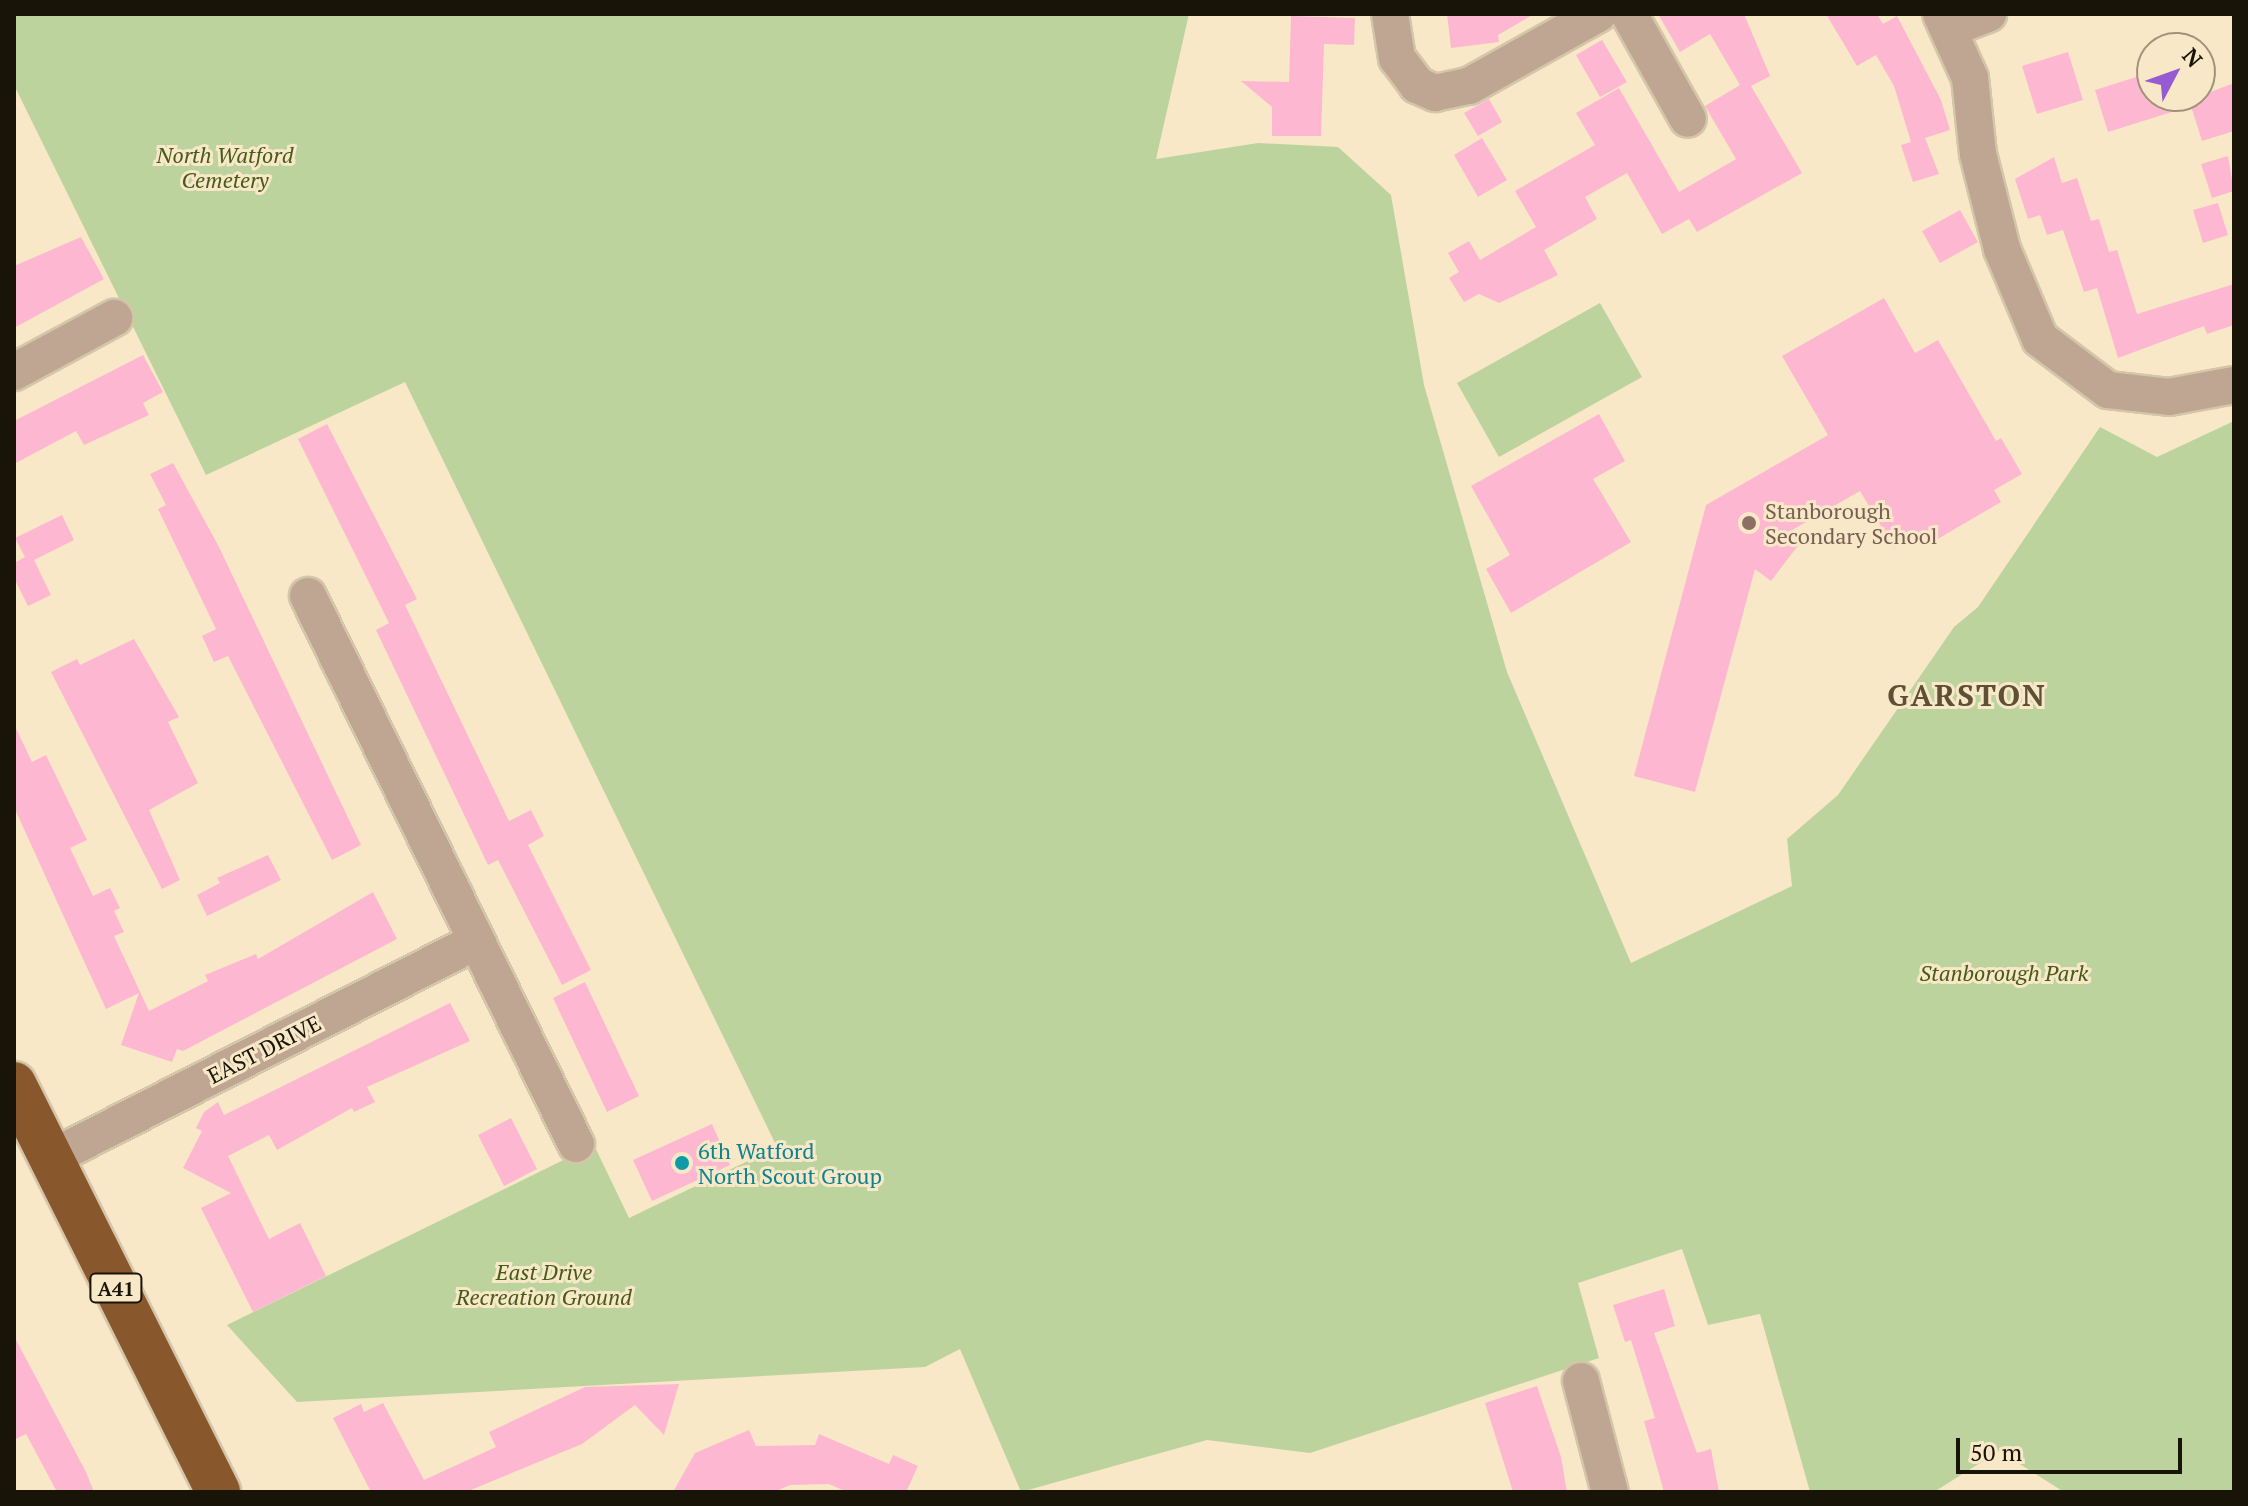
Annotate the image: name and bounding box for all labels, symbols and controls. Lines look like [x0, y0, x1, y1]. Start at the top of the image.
north arrow [2136, 32, 2216, 112]
text: N [2177, 41, 2209, 73]
park label: North Watford Cemetery [157, 141, 293, 192]
place label: Stanborough Secondary School [1765, 497, 1937, 548]
marker: Stanborough Secondary School [1740, 514, 1758, 532]
district label: GARSTON [1887, 677, 2047, 713]
park label: Stanborough Park [1920, 960, 2088, 986]
street label: EAST DRIVE [203, 1009, 325, 1089]
place label: 6th Watford North Scout Group [698, 1137, 882, 1188]
marker: 6th Watford North Scout Group [673, 1154, 691, 1172]
park label: East Drive Recreation Ground [456, 1258, 632, 1310]
road number: A41 [88, 1272, 144, 1304]
scale bar [1960, 1422, 2186, 1472]
text: 50 m [1970, 1436, 2022, 1468]

